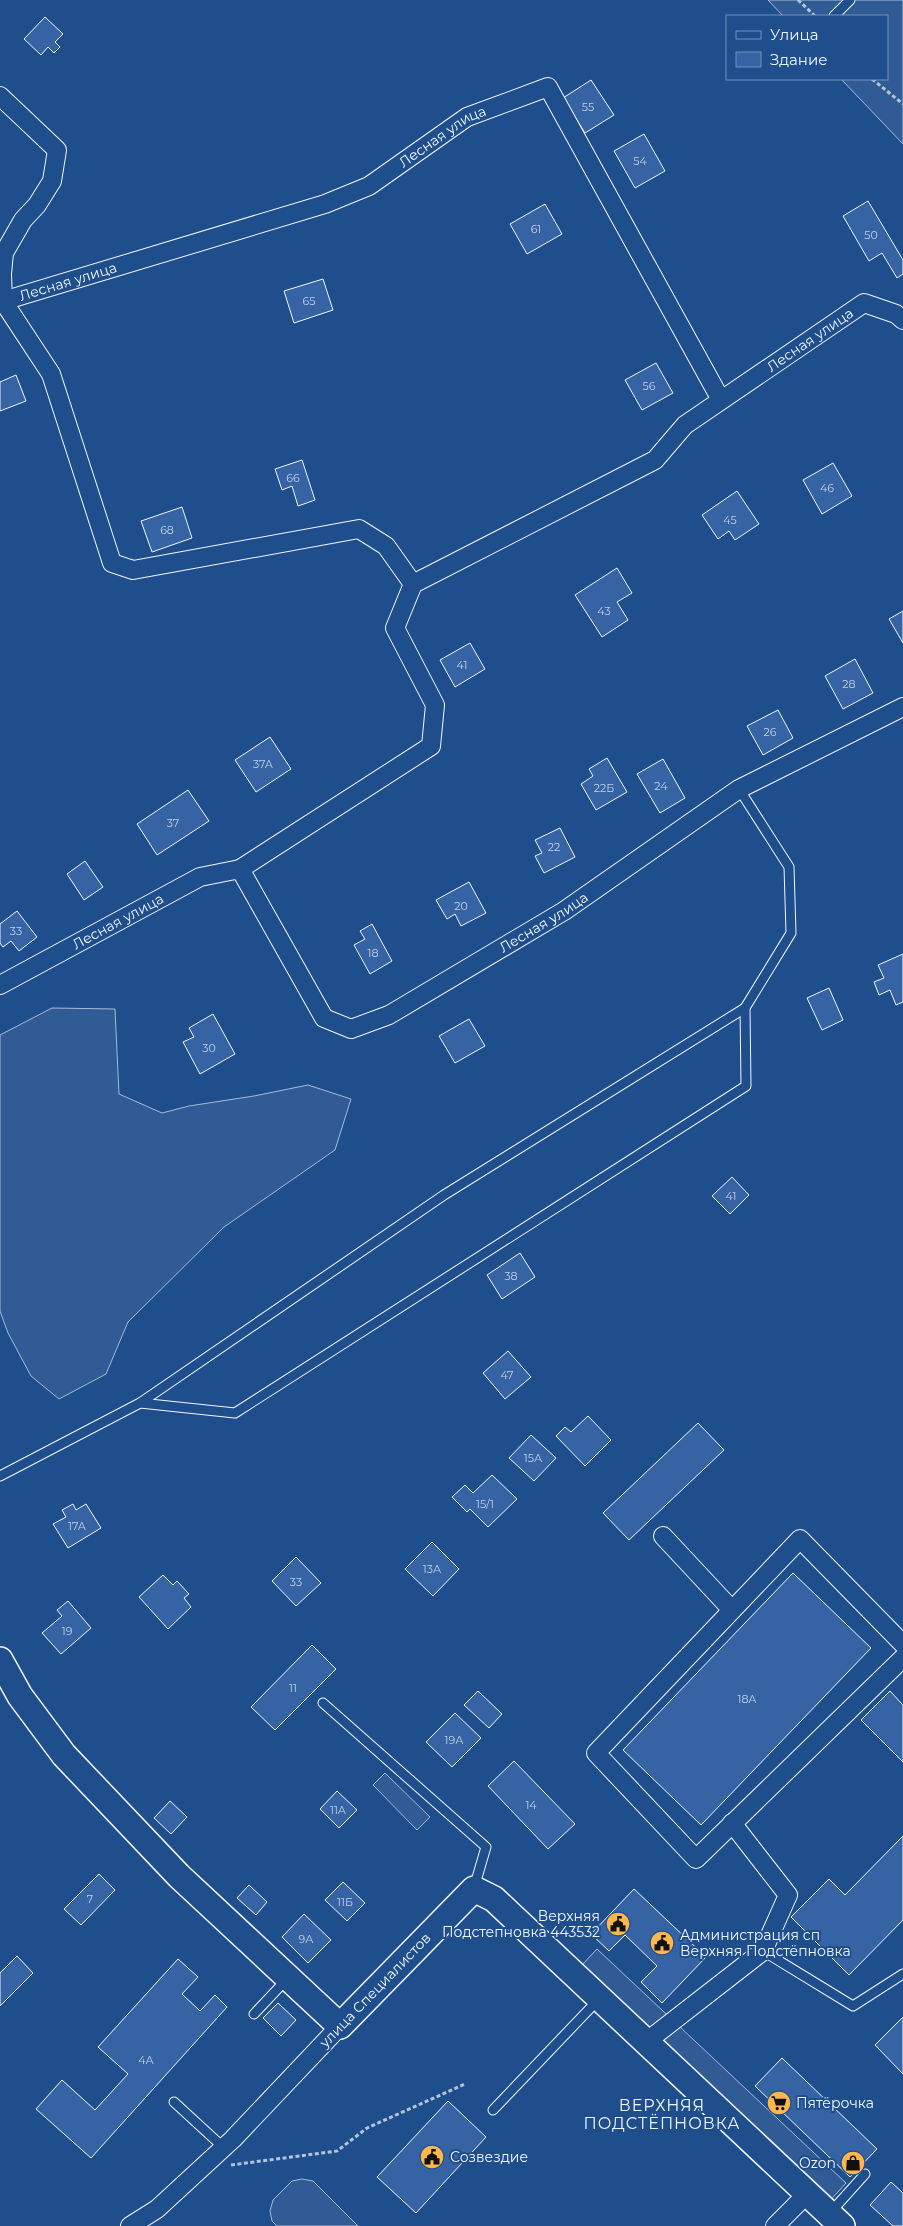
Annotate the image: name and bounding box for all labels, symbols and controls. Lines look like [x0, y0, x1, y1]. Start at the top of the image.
legend [726, 15, 888, 80]
text: Улица [770, 25, 818, 44]
text: Здание [770, 50, 828, 69]
house number: 55 [582, 100, 594, 114]
street label: Лесная улица [395, 102, 489, 171]
house number: 54 [633, 154, 647, 168]
house number: 61 [531, 222, 541, 236]
house number: 50 [864, 228, 878, 242]
street label: Лесная улица [17, 258, 119, 305]
house number: 65 [303, 294, 315, 308]
street label: Лесная улица [763, 304, 857, 376]
house number: 56 [643, 379, 656, 393]
house number: 66 [286, 471, 300, 485]
house number: 46 [820, 481, 834, 495]
house number: 45 [723, 513, 737, 527]
house number: 68 [160, 523, 174, 537]
house number: 43 [597, 604, 611, 618]
house number: 41 [457, 658, 467, 672]
house number: 28 [842, 677, 856, 691]
house number: 26 [764, 725, 777, 739]
house number: 37А [253, 757, 274, 771]
house number: 24 [654, 779, 668, 793]
house number: 22Б [594, 781, 614, 795]
house number: 37 [167, 816, 179, 830]
house number: 22 [548, 840, 560, 854]
street label: Лесная улица [496, 888, 591, 956]
street label: Лесная улица [69, 889, 167, 953]
house number: 20 [454, 899, 468, 913]
house number: 33 [10, 924, 22, 938]
house number: 18 [368, 946, 379, 960]
house number: 30 [202, 1041, 216, 1055]
house number: 41 [726, 1189, 736, 1203]
house number: 38 [504, 1269, 518, 1283]
house number: 47 [500, 1368, 514, 1382]
house number: 15А [524, 1451, 543, 1465]
house number: 15/1 [476, 1497, 494, 1511]
house number: 17А [68, 1519, 87, 1533]
house number: 13А [423, 1562, 442, 1576]
house number: 33 [290, 1575, 302, 1589]
house number: 19 [62, 1624, 73, 1638]
house number: 11 [289, 1681, 297, 1695]
house number: 18А [737, 1692, 757, 1706]
house number: 19А [445, 1733, 464, 1747]
house number: 14 [525, 1798, 537, 1812]
house number: 11А [330, 1803, 347, 1817]
house number: 7 [87, 1892, 93, 1906]
house number: 11Б [337, 1895, 353, 1909]
place label: Верхняя Подстепновка 443532 [442, 1907, 600, 1941]
public building icon: Верхняя Подстепновка 443532 [605, 1911, 631, 1937]
place label: Администрация сп Верхняя Подстёпновка [680, 1926, 851, 1960]
street label: улица Специалистов [315, 1929, 435, 2052]
public building icon: Администрация сп Верхняя Подстёпновка [649, 1930, 675, 1956]
house number: 9А [299, 1932, 314, 1946]
house number: 4А [138, 2053, 155, 2067]
supermarket icon: Пятёрочка [766, 2090, 792, 2116]
place label: Пятёрочка [796, 2094, 874, 2112]
district label: ВЕРХНЯЯ ПОДСТЁПНОВКА [584, 2096, 740, 2133]
public building icon: Созвездие [419, 2144, 445, 2170]
place label: Созвездие [450, 2148, 528, 2166]
shop icon: Ozon [840, 2150, 866, 2176]
place label: Ozon [799, 2154, 836, 2172]

